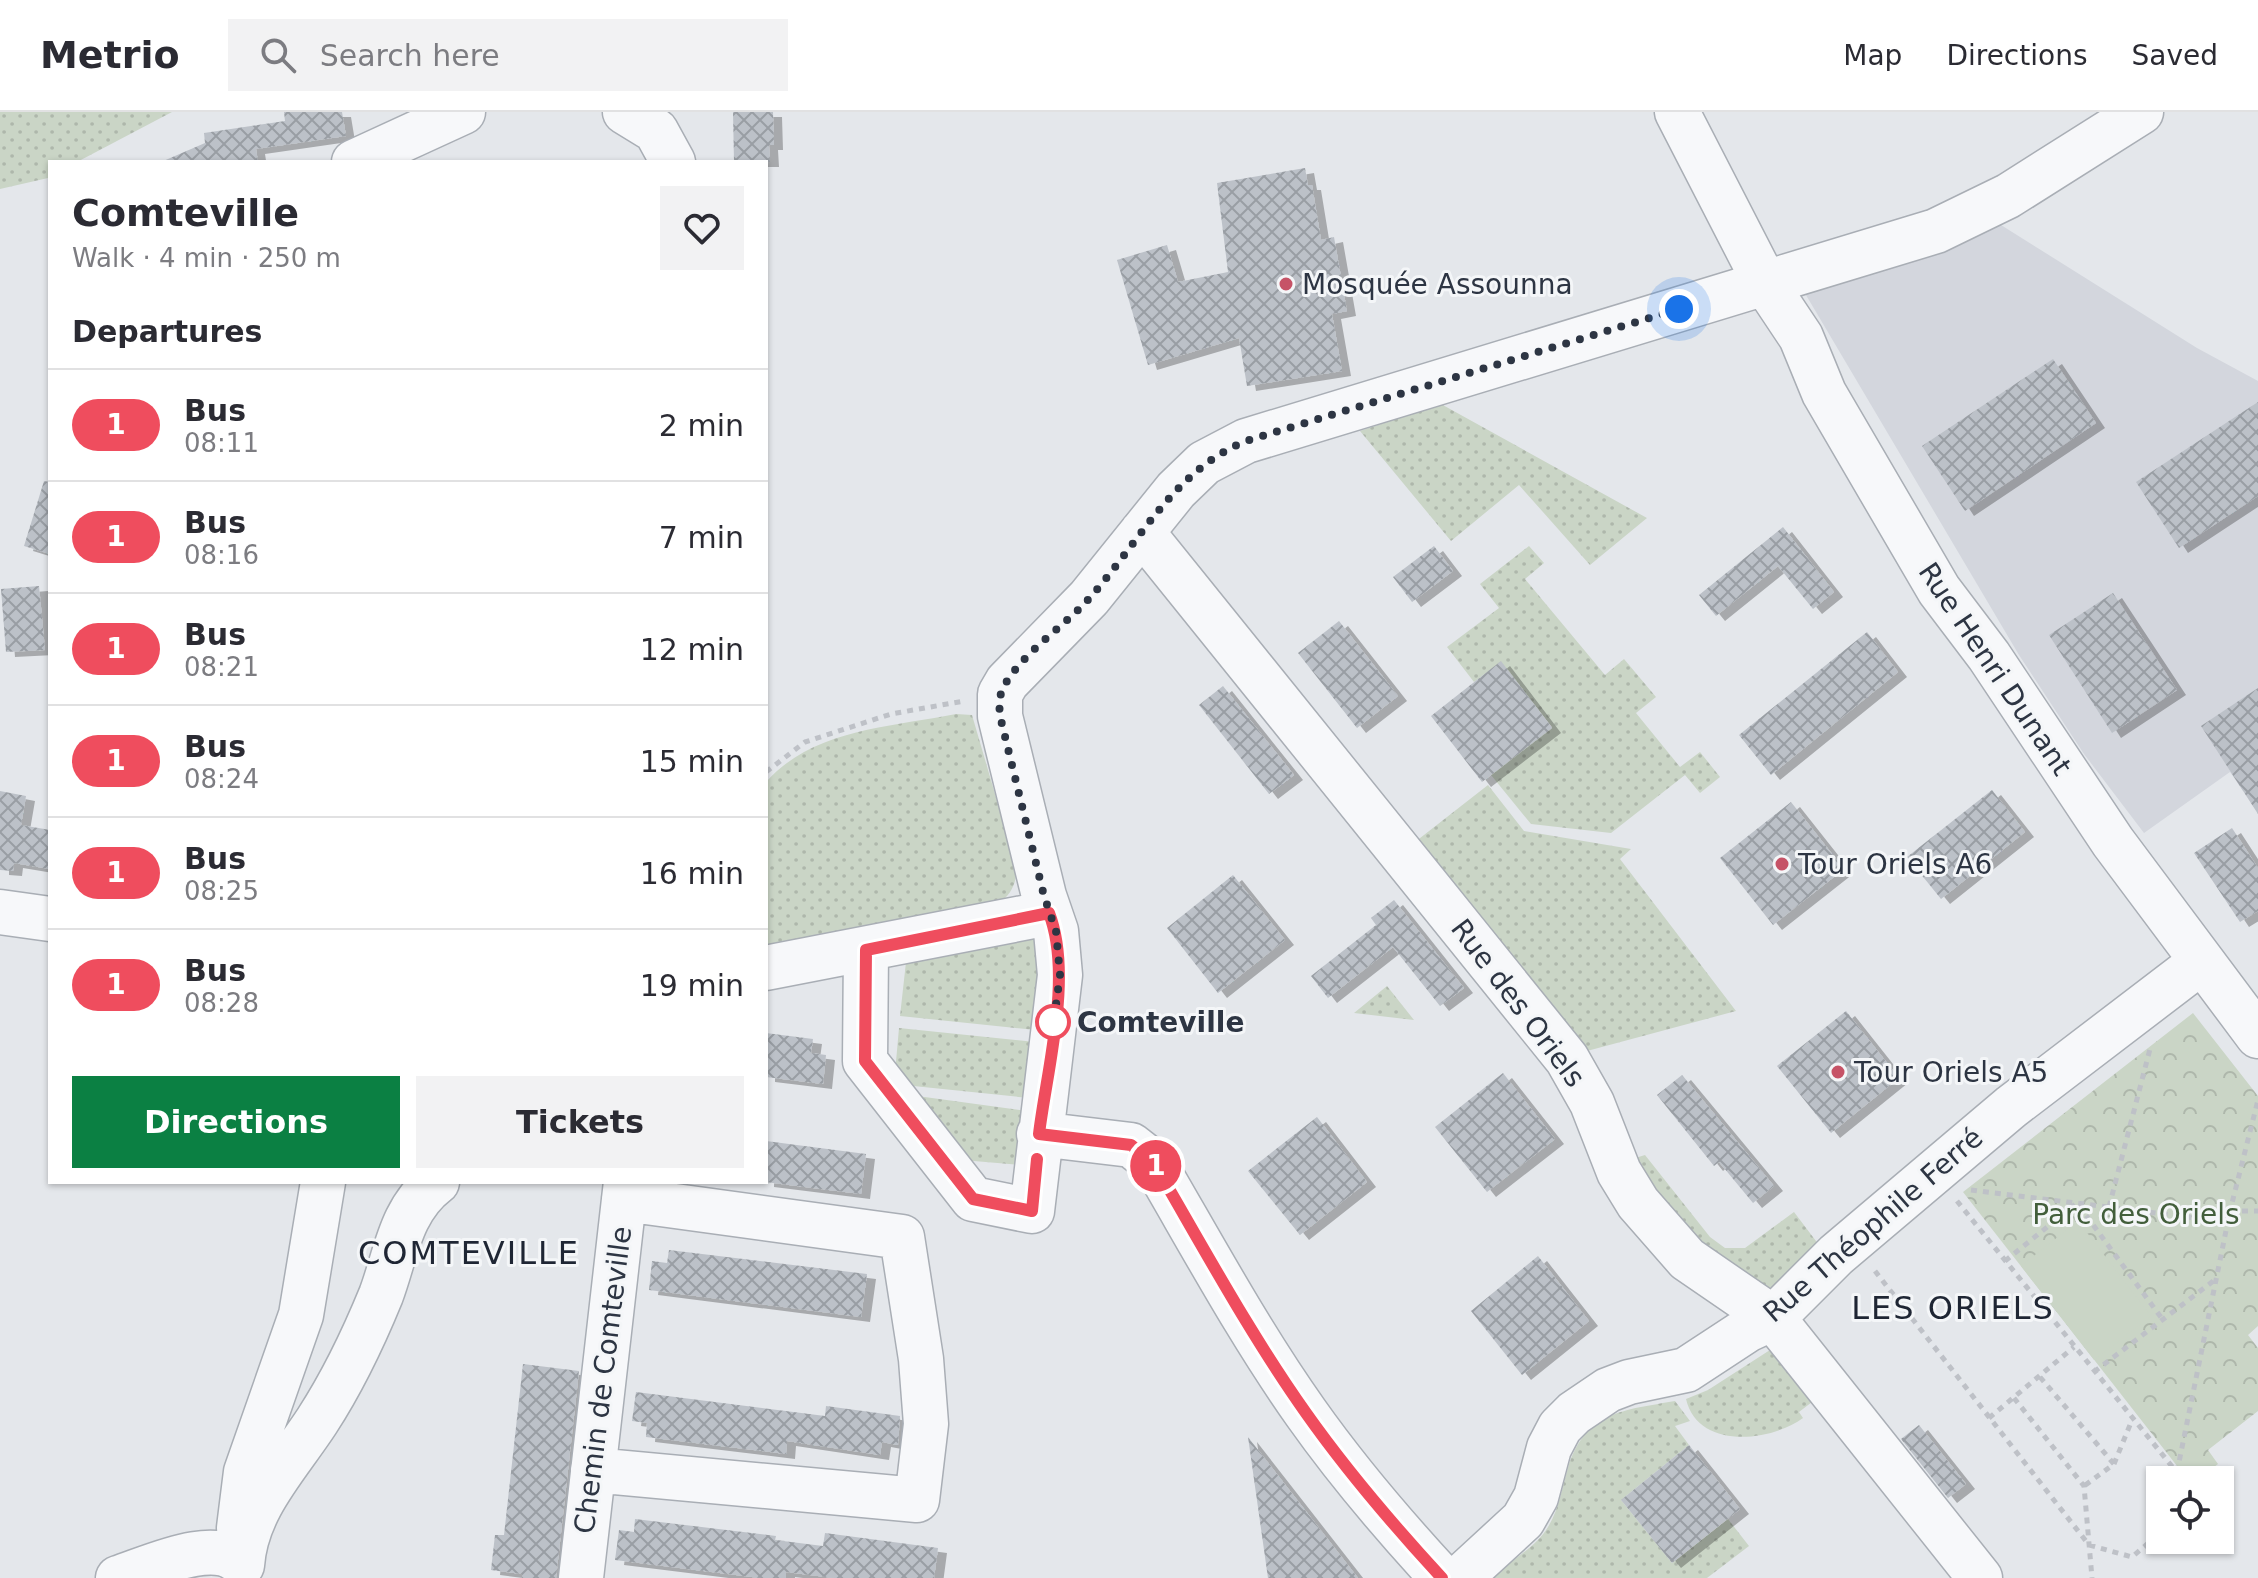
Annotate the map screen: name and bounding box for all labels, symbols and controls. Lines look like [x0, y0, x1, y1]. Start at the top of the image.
search box [228, 19, 788, 91]
text: Metrio [40, 33, 180, 77]
icon: search [256, 33, 300, 77]
text: Search here [320, 38, 500, 73]
text: Map [1843, 39, 1902, 72]
text: Directions [1946, 39, 2087, 72]
text: Saved [2131, 39, 2218, 72]
button: heart [660, 186, 744, 270]
text: Comteville [72, 191, 299, 235]
text: Walk · 4 min · 250 m [72, 243, 341, 273]
place label: Mosquée Assounna [1302, 268, 1573, 301]
marker: Mosquée Assounna [1277, 275, 1295, 293]
your location [1659, 289, 1699, 329]
text: Departures [72, 314, 262, 349]
text: Bus [184, 393, 246, 428]
text: 1 [106, 408, 126, 441]
text: 2 min [659, 408, 744, 443]
text: 08:11 [184, 428, 259, 458]
text: Bus [184, 505, 246, 540]
text: 1 [106, 520, 126, 553]
text: 7 min [659, 520, 744, 555]
text: 08:16 [184, 540, 259, 570]
street label: Rue Henri Dunant [1912, 556, 2078, 782]
text: Bus [184, 617, 246, 652]
text: 1 [106, 632, 126, 665]
text: 12 min [640, 632, 744, 667]
text: 08:21 [184, 652, 259, 682]
text: Bus [184, 729, 246, 764]
text: 1 [106, 744, 126, 777]
text: 15 min [640, 744, 744, 779]
text: 08:24 [184, 764, 259, 794]
text: Bus [184, 841, 246, 876]
place label: Tour Oriels A6 [1797, 848, 1992, 881]
marker: Tour Oriels A6 [1773, 855, 1791, 873]
text: 1 [106, 856, 126, 889]
text: 16 min [640, 856, 744, 891]
text: 08:25 [184, 876, 259, 906]
street label: Rue des Oriels [1444, 913, 1592, 1093]
text: Bus [184, 953, 246, 988]
text: 1 [106, 968, 126, 1001]
text: 19 min [640, 968, 744, 1003]
text: 08:28 [184, 988, 259, 1018]
marker: Comteville [1036, 1005, 1070, 1039]
place label: Comteville [1077, 1006, 1244, 1039]
place label: Tour Oriels A5 [1853, 1056, 2048, 1089]
marker: Tour Oriels A5 [1829, 1063, 1847, 1081]
button: Directions [72, 1076, 400, 1168]
button: Tickets [416, 1076, 744, 1168]
street label: Rue Théophile Ferré [1757, 1121, 1989, 1329]
line badge: 1 [1130, 1140, 1182, 1192]
text: 1 [1146, 1149, 1166, 1182]
park label: Parc des Oriels [2032, 1198, 2240, 1231]
street label: Chemin de Comteville [568, 1224, 638, 1536]
district label: COMTEVILLE [358, 1234, 580, 1272]
district label: LES ORIELS [1851, 1289, 2055, 1327]
map controls [2146, 1466, 2234, 1554]
button: locate [2146, 1466, 2234, 1554]

